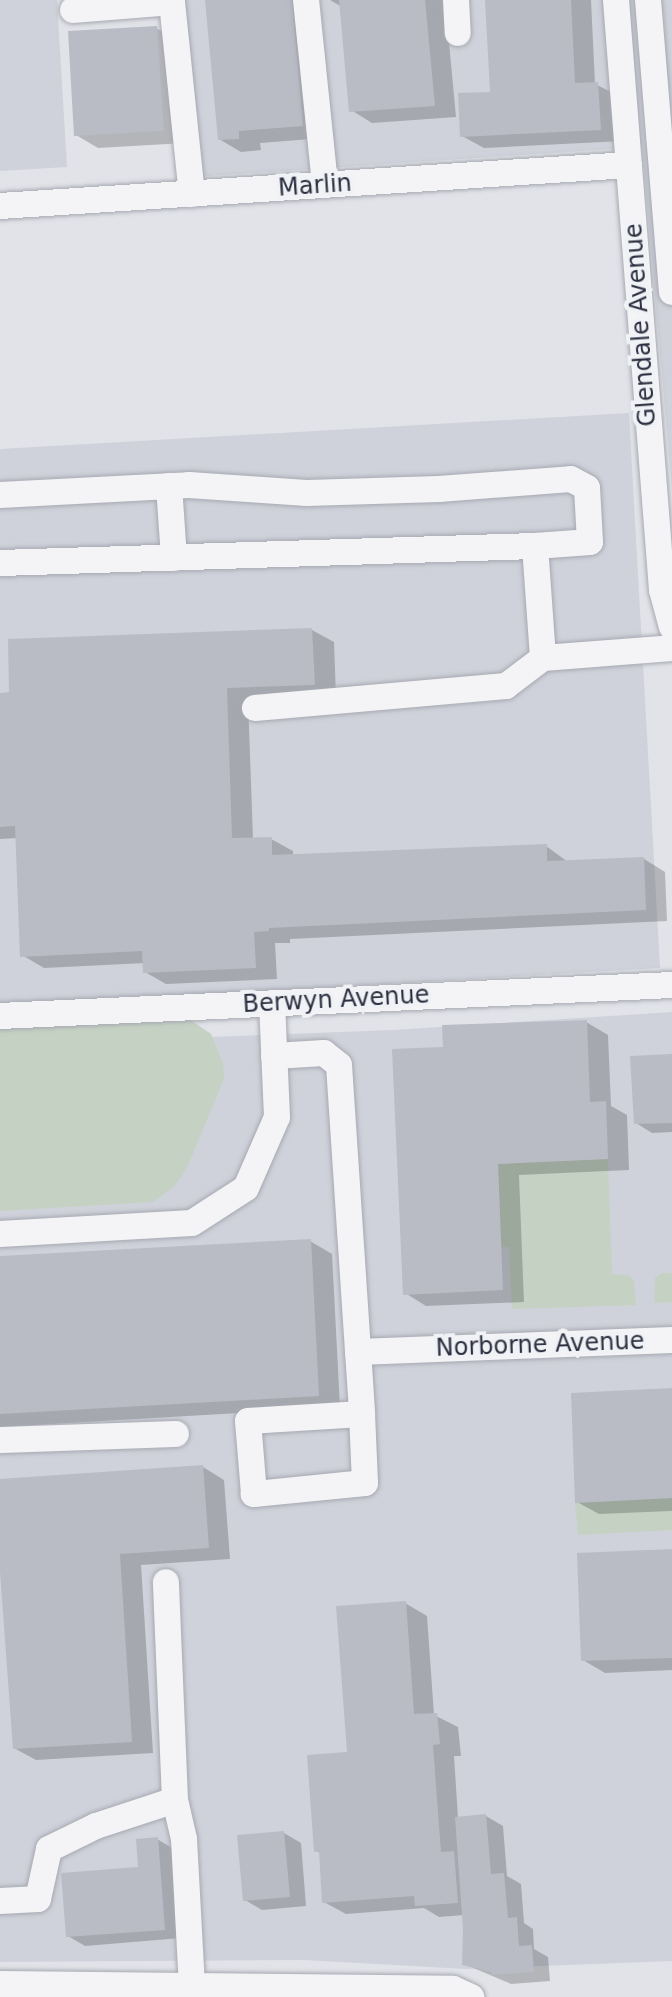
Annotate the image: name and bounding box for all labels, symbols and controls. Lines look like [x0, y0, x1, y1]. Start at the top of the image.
street label: Marlin [277, 169, 353, 203]
street label: Glendale Avenue [620, 223, 662, 427]
street label: Berwyn Avenue [242, 981, 430, 1019]
street label: Norborne Avenue [435, 1327, 645, 1363]

